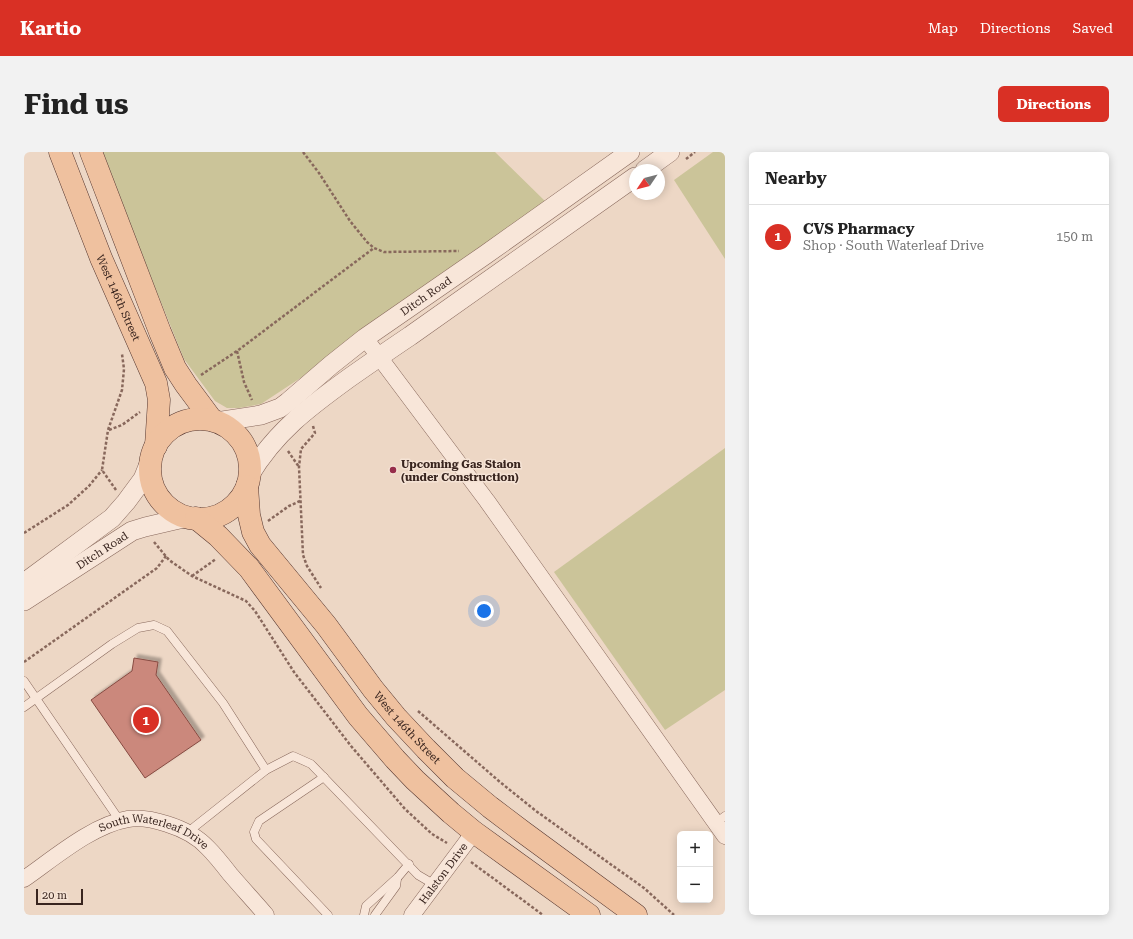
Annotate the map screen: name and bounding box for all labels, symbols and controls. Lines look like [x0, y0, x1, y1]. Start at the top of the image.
text: Kartio [20, 17, 81, 40]
text: Map [928, 20, 958, 36]
text: Directions [980, 20, 1050, 36]
text: Saved [1072, 20, 1113, 36]
button: Directions [998, 86, 1109, 122]
text: Find us [24, 88, 128, 121]
north arrow [629, 164, 665, 200]
text: Nearby [765, 168, 827, 188]
text: CVS Pharmacy [803, 220, 915, 238]
text: 1 [774, 229, 782, 244]
text: 150 m [1056, 229, 1093, 244]
text: Shop · South Waterleaf Drive [803, 238, 984, 253]
street label: West 146th Street [93, 253, 143, 343]
street label: Ditch Road [398, 274, 454, 318]
place label: Upcoming Gas Staion (under Construction) [401, 458, 522, 484]
marker: Upcoming Gas Staion (under Construction) [388, 465, 398, 475]
street label: Ditch Road [74, 529, 131, 572]
your location [474, 601, 494, 621]
street label: West 146th Street [371, 689, 443, 767]
pin: 1 [133, 705, 159, 735]
street label: South Waterleaf Drive [97, 812, 211, 852]
map controls [677, 831, 713, 903]
button: + [677, 831, 713, 867]
street label: Halston Drive [416, 840, 471, 907]
button: − [677, 867, 713, 903]
scale bar [36, 887, 83, 906]
text: 20 m [42, 889, 67, 902]

